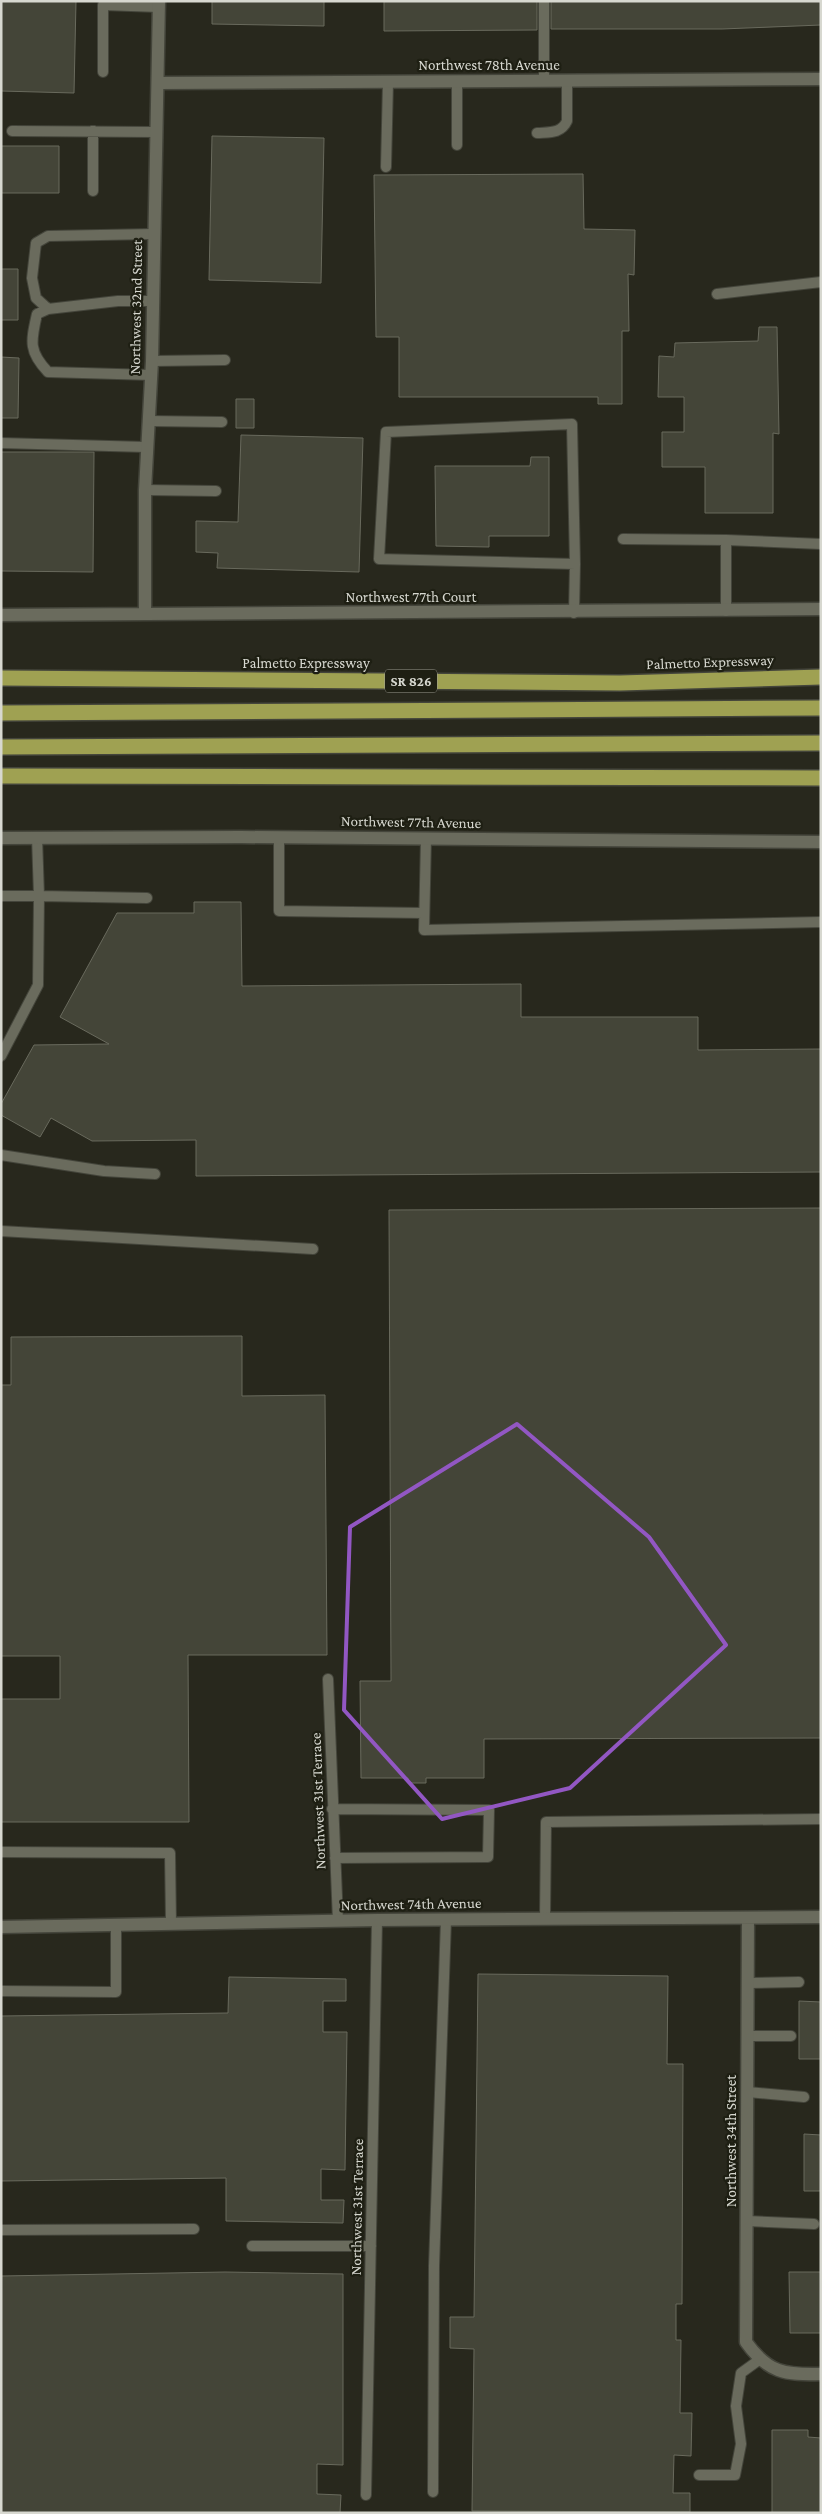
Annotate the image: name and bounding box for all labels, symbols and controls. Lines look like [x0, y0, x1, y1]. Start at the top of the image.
street label: Northwest 78th Avenue [418, 57, 560, 73]
street label: Northwest 32nd Street [127, 238, 145, 375]
street label: Northwest 77th Court [346, 589, 477, 605]
street label: Palmetto Expressway [646, 652, 774, 673]
street label: Palmetto Expressway [242, 655, 370, 672]
road number: SR 826 [385, 669, 437, 692]
street label: Northwest 77th Avenue [341, 813, 482, 831]
street label: Northwest 31st Terrace [308, 1732, 328, 1870]
street label: Northwest 74th Avenue [340, 1895, 482, 1913]
street label: Northwest 34th Street [723, 2074, 739, 2207]
street label: Northwest 31st Terrace [348, 2138, 366, 2275]

